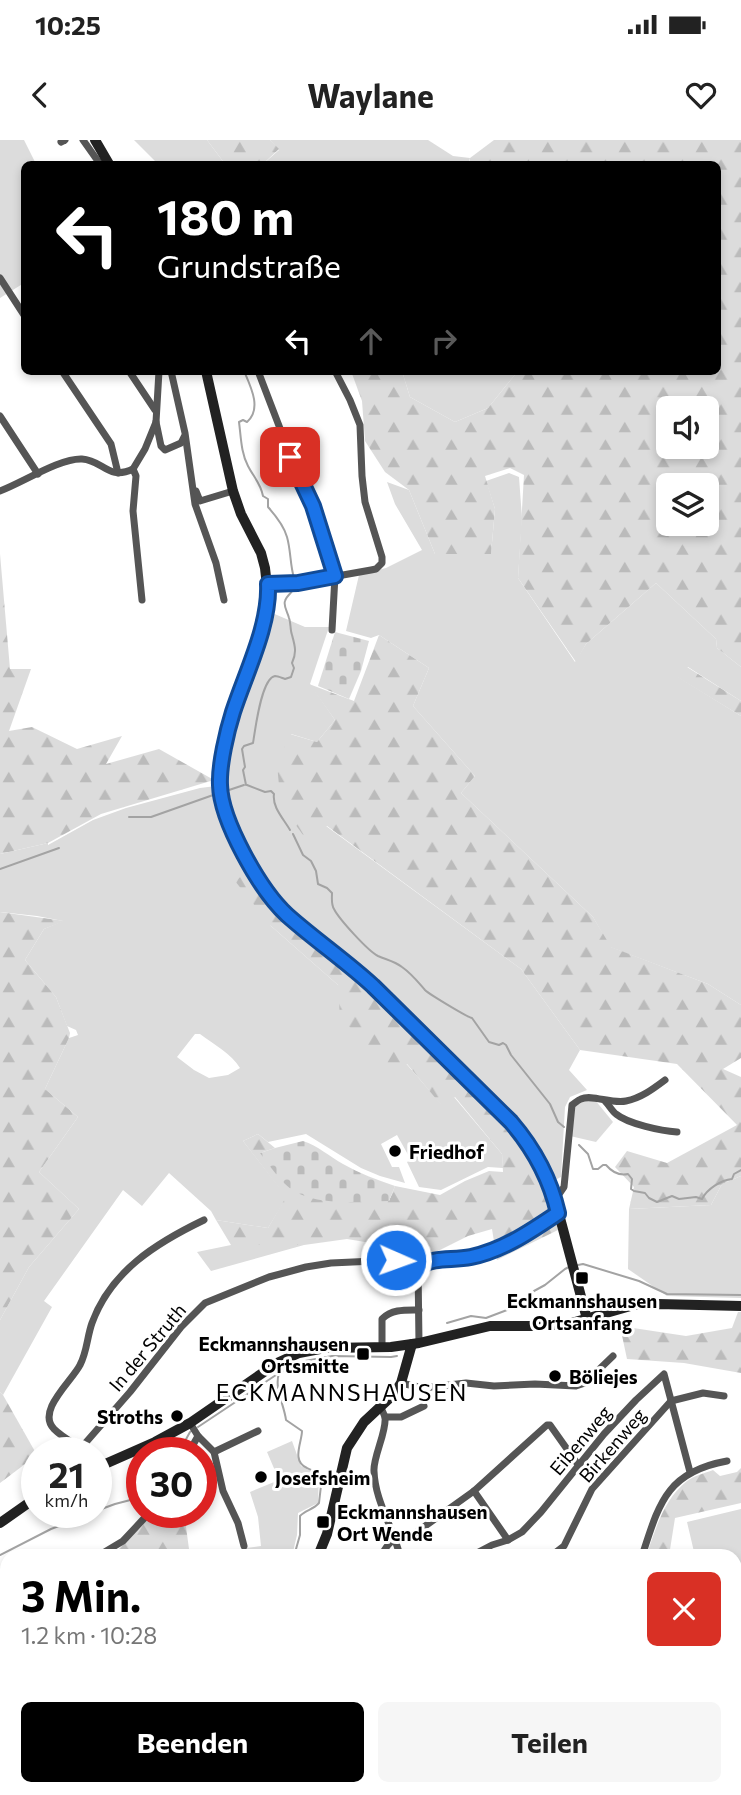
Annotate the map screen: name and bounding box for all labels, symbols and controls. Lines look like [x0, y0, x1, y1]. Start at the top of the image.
text: 10:25 [35, 9, 101, 40]
text: Waylane [307, 75, 434, 115]
icon: back [21, 76, 59, 114]
icon: heart [682, 76, 720, 114]
text: 180 m [157, 185, 294, 245]
icon: left [42, 189, 133, 280]
text: Grundstraße [157, 245, 341, 285]
icon: left [279, 322, 317, 360]
icon: ahead [352, 322, 390, 360]
icon: right [425, 322, 463, 360]
map controls [656, 396, 719, 536]
button: sound [656, 396, 719, 459]
pin [260, 427, 320, 487]
icon: arrive [271, 438, 309, 476]
button: layers [656, 473, 719, 536]
place label: Friedhof [409, 1140, 484, 1163]
marker: Friedhof [387, 1143, 403, 1159]
position arrow [359, 1223, 433, 1297]
marker: Eckmannshausen Ortsanfang [574, 1270, 590, 1286]
place label: Eckmannshausen Ortsanfang [507, 1289, 657, 1334]
street label: In der Struth [104, 1298, 190, 1396]
place label: Eckmannshausen Ortsmitte [198, 1332, 349, 1377]
marker: Eckmannshausen Ortsmitte [355, 1346, 371, 1362]
place label: Böliejes [569, 1365, 638, 1388]
marker: Böliejes [547, 1368, 563, 1384]
district label: ECKMANNSHAUSEN [216, 1378, 468, 1406]
street label: Eibenweg [544, 1401, 616, 1479]
street label: Birkenweg [574, 1403, 650, 1487]
place label: Stroths [97, 1405, 163, 1428]
marker: Stroths [169, 1408, 185, 1424]
speed limit sign: 30 [126, 1437, 217, 1528]
text: 21 [49, 1452, 84, 1495]
place label: Josefsheim [275, 1466, 370, 1489]
marker: Josefsheim [253, 1469, 269, 1485]
text: km/h [45, 1489, 88, 1511]
place label: Eckmannshausen Ort Wende [337, 1500, 488, 1545]
marker: Eckmannshausen Ort Wende [315, 1514, 331, 1530]
text: 3 Min. [21, 1569, 141, 1621]
button: close [647, 1572, 721, 1646]
text: 1.2 km · 10:28 [21, 1621, 157, 1649]
button: Beenden [21, 1702, 364, 1782]
button: Teilen [378, 1702, 721, 1782]

